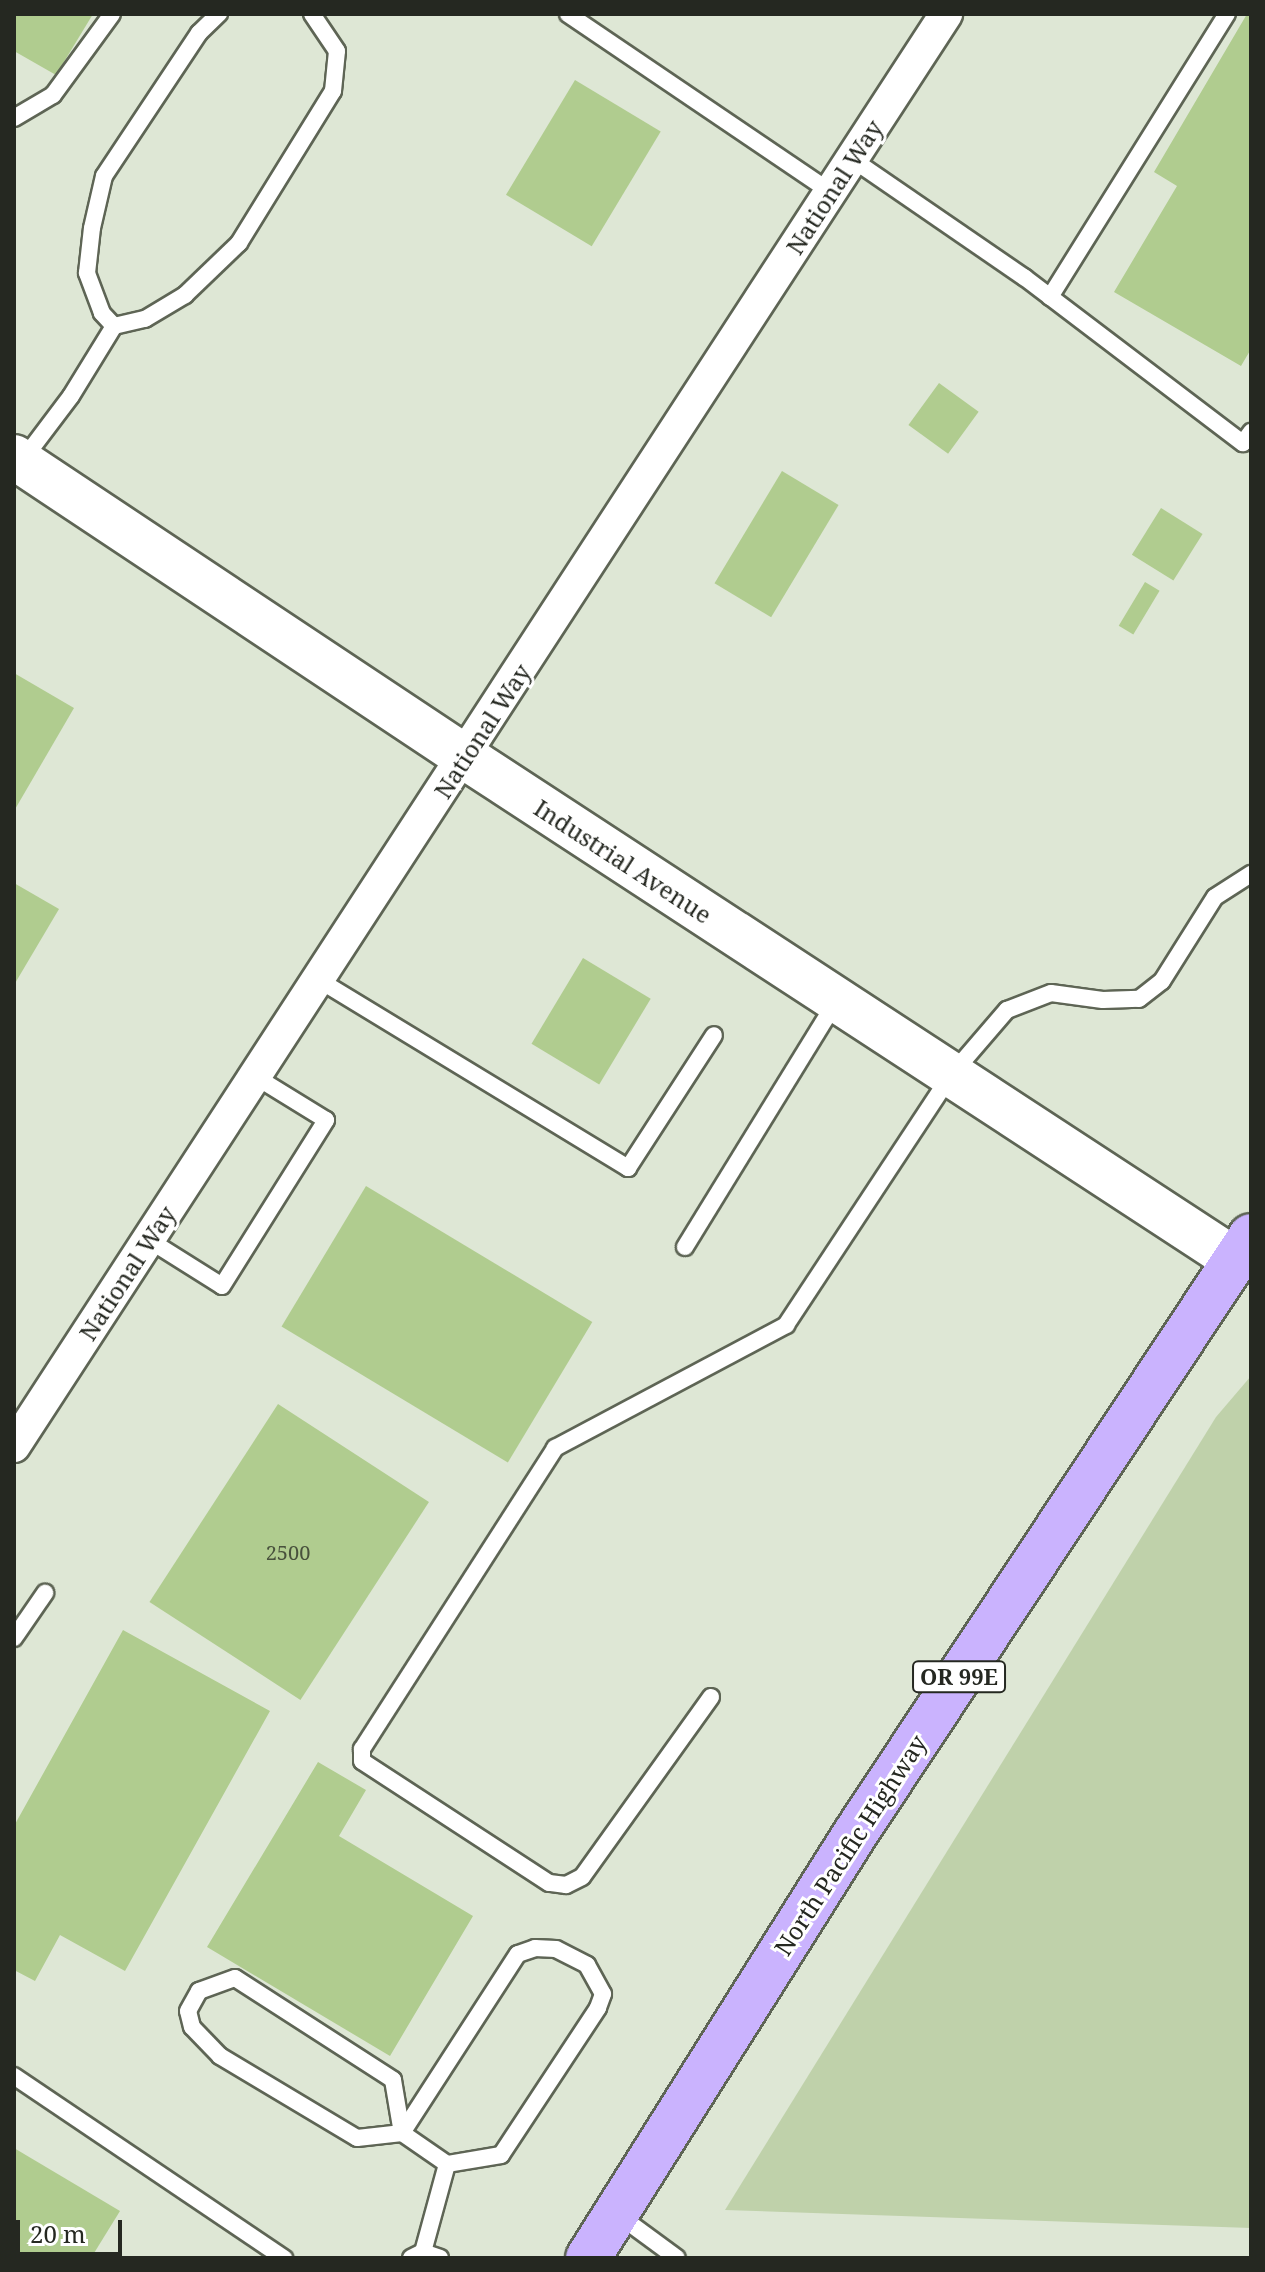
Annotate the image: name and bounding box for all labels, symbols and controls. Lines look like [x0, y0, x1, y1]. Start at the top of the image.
street label: National Way [780, 114, 888, 260]
street label: National Way [428, 658, 536, 804]
street label: Industrial Avenue [529, 793, 717, 929]
street label: National Way [73, 1200, 181, 1346]
house number: 2500 [266, 1540, 310, 1564]
road number: OR 99E [911, 1659, 1007, 1695]
street label: North Pacific Highway [768, 1729, 932, 1961]
scale bar [20, 2204, 126, 2254]
text: 20 m [30, 2217, 86, 2250]

